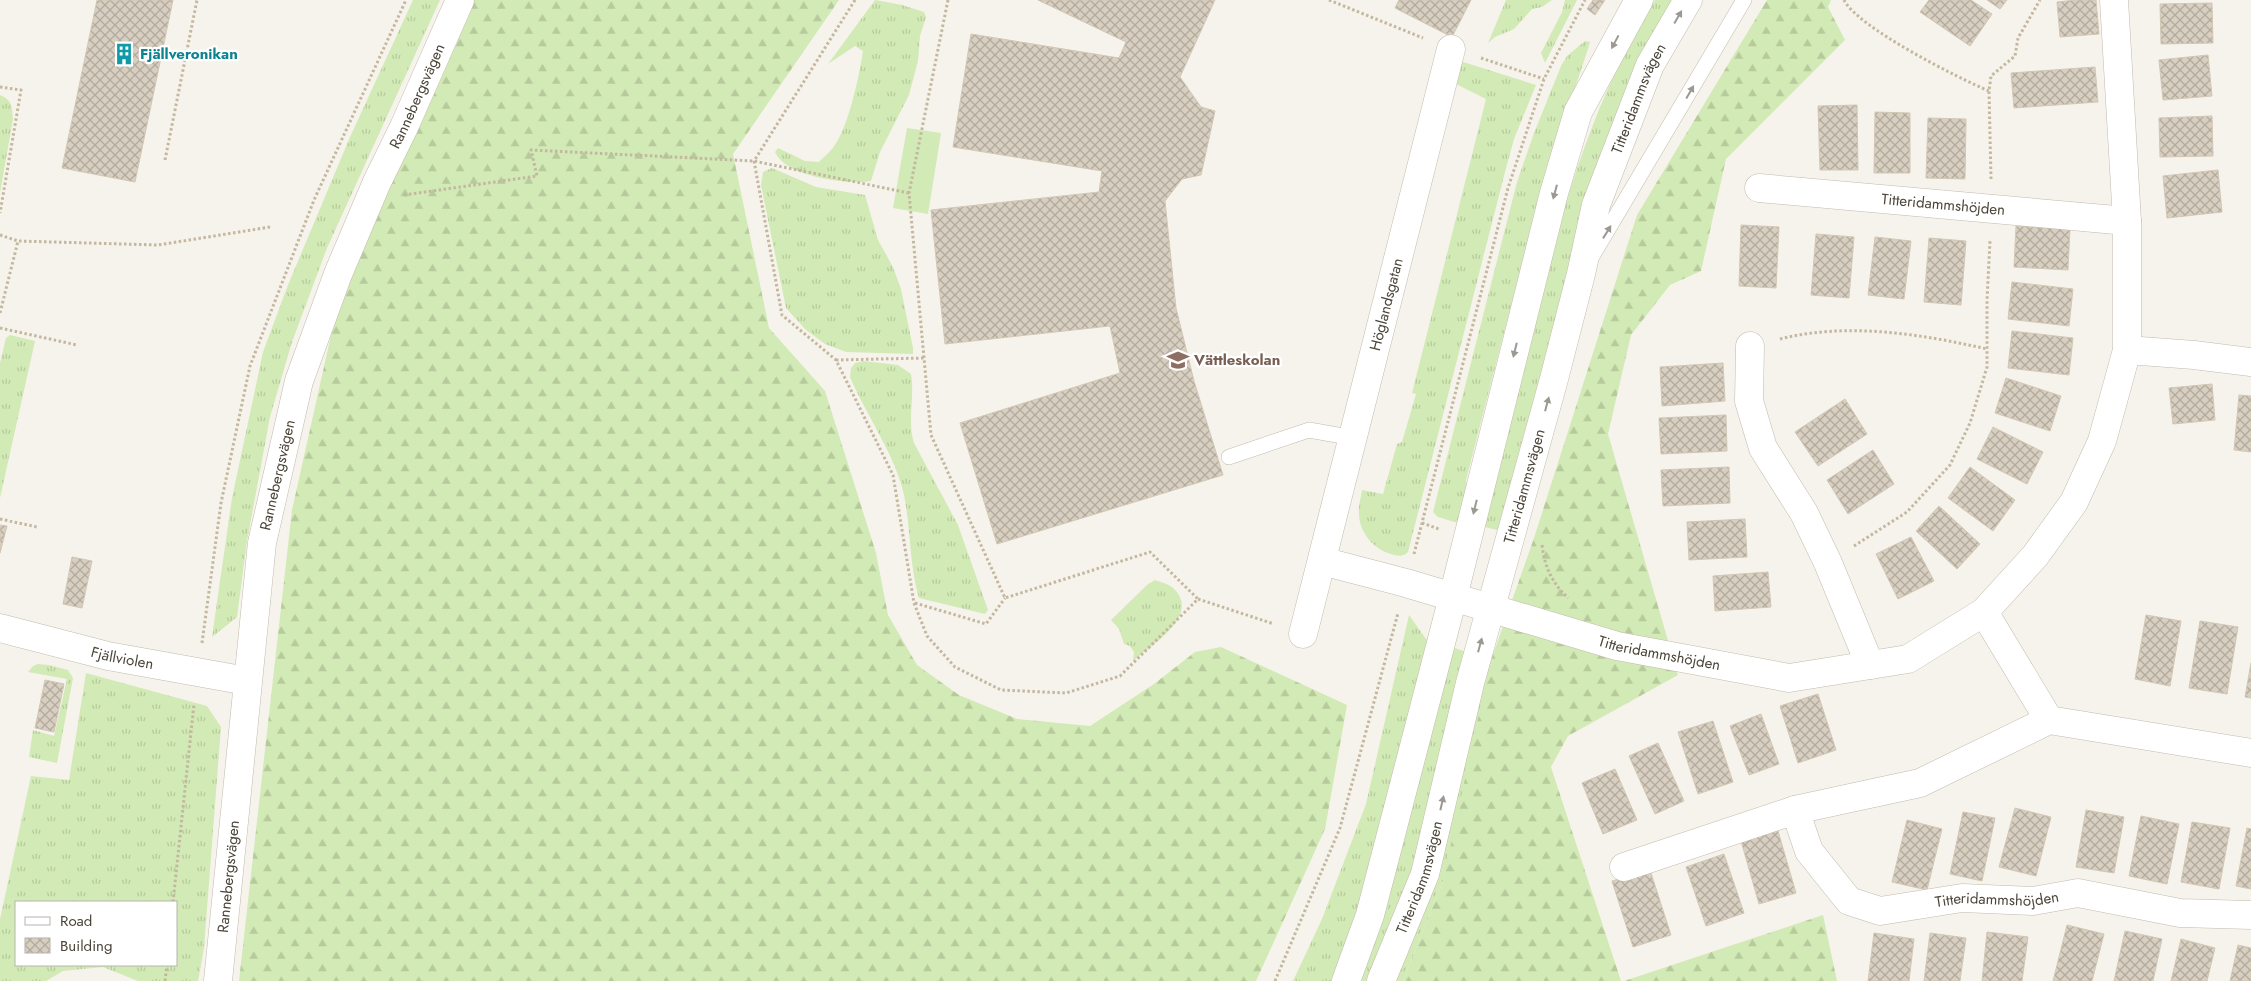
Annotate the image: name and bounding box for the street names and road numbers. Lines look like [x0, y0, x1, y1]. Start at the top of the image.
street label: Titteridammsvägen [1606, 39, 1671, 157]
street label: Rannebergsvägen [384, 40, 450, 152]
street label: Titteridammshöjden [1880, 188, 2006, 221]
street label: Höglandsgatan [1364, 256, 1409, 353]
street label: Rannebergsvägen [254, 417, 301, 532]
street label: Titteridammsvägen [1498, 426, 1551, 546]
street label: Titteridammshöjden [1596, 630, 1722, 676]
street label: Fjällviolen [89, 641, 155, 675]
street label: Rannebergsvägen [212, 819, 245, 934]
street label: Titteridammsvägen [1391, 819, 1448, 937]
street label: Titteridammshöjden [1934, 886, 2061, 913]

